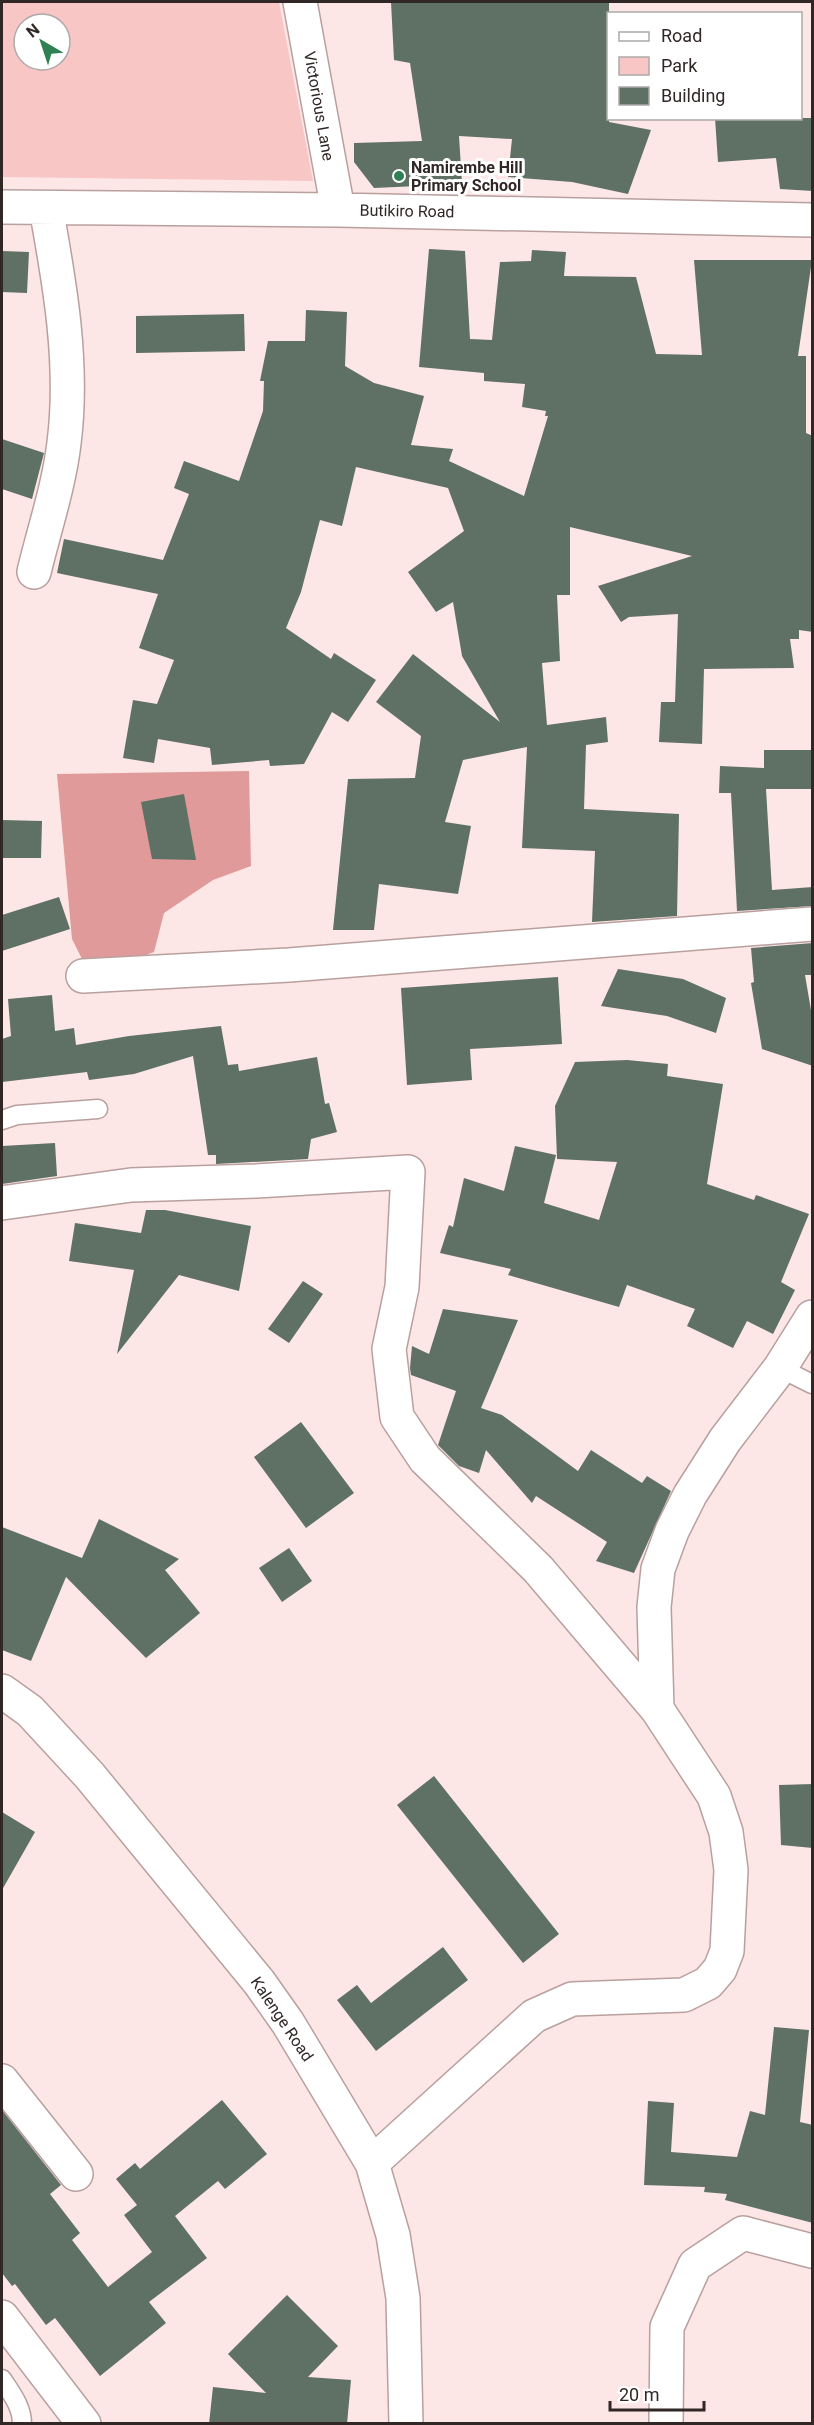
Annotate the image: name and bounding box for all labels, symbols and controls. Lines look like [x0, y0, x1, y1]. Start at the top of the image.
north arrow [12, 12, 72, 72]
legend [607, 12, 802, 120]
text: N [23, 20, 43, 42]
text: Road [661, 25, 702, 46]
street label: Victorious Lane [300, 50, 338, 162]
text: Park [661, 55, 698, 76]
text: Building [661, 85, 725, 106]
place label: Namirembe Hill Primary School [411, 158, 523, 195]
marker: Namirembe Hill Primary School [392, 169, 406, 183]
street label: Butikiro Road [359, 201, 455, 221]
street label: Kalenge Road [247, 1973, 317, 2065]
scale bar [610, 2374, 704, 2412]
text: 20 m [619, 2384, 659, 2405]

